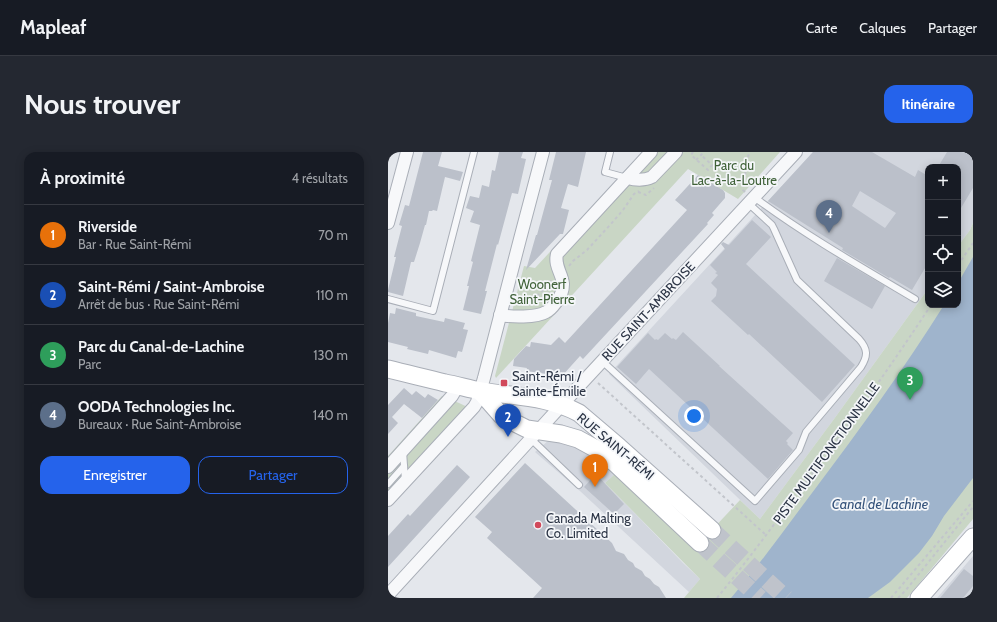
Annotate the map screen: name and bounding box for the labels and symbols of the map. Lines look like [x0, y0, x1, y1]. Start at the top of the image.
park label: Parc du Lac-à-la-Loutre [691, 157, 777, 188]
pin: 4 [816, 200, 842, 233]
street label: RUE SAINT-AMBROISE [598, 258, 698, 364]
park label: Woonerf Saint-Pierre [509, 276, 575, 307]
pin: 3 [897, 367, 923, 400]
place label: Saint-Rémi / Sainte-Émilie [512, 368, 586, 399]
marker: Saint-Rémi / Sainte-Émilie [499, 378, 509, 388]
street label: PISTE MULTIFONCTIONNELLE [769, 379, 883, 527]
pin: 2 [495, 404, 521, 437]
your location [684, 406, 704, 426]
street label: RUE SAINT-RÉMI [574, 408, 659, 483]
pin: 1 [582, 454, 608, 487]
water label: Canal de Lachine [832, 495, 929, 513]
place label: Canada Malting Co. Limited [546, 510, 631, 541]
marker: Canada Malting Co. Limited [533, 520, 543, 530]

